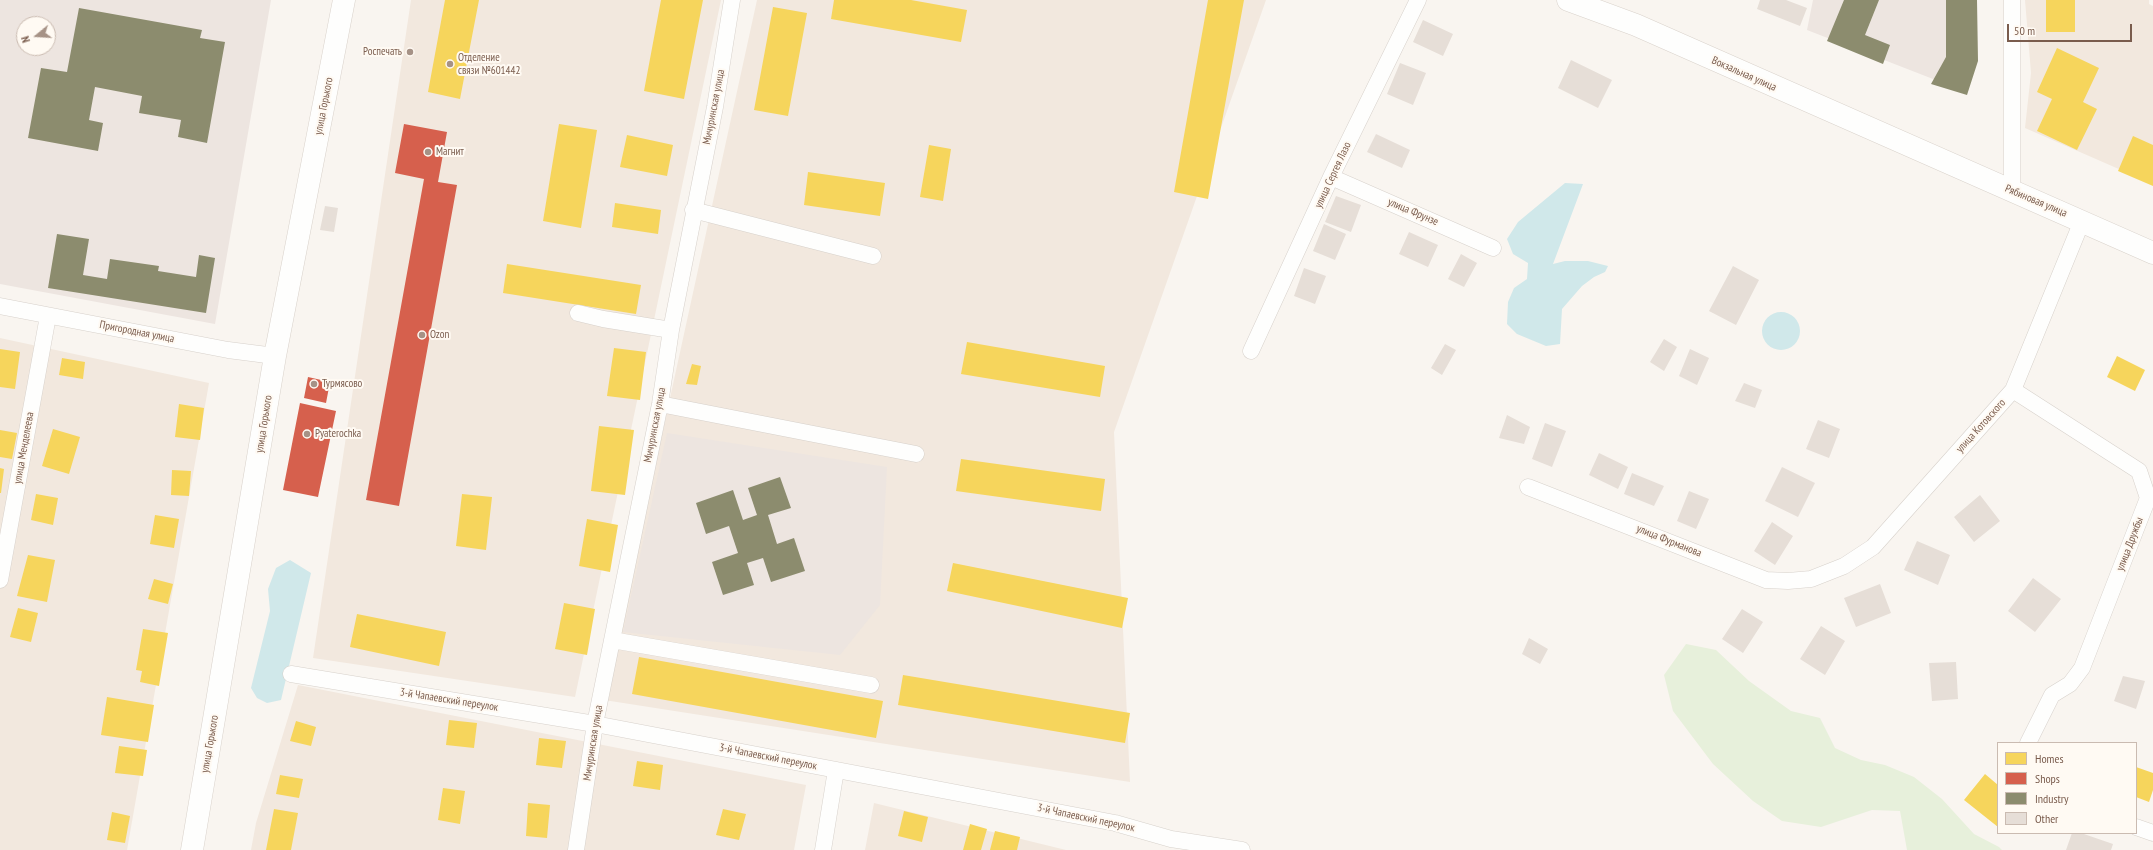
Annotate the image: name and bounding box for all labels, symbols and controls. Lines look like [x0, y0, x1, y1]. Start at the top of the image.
north arrow [16, 16, 56, 56]
scale bar [2009, 16, 2134, 42]
text: 50 m [2014, 23, 2035, 38]
text: N [18, 34, 33, 44]
place label: Роспечать [363, 45, 402, 59]
marker: Роспечать [405, 47, 415, 57]
place label: Отделение связи №601442 [458, 51, 520, 77]
street label: Вокзальная улица [1710, 54, 1778, 94]
marker: Отделение связи №601442 [445, 59, 455, 69]
street label: Мичуринская улица [700, 68, 728, 146]
street label: улица Горького [312, 76, 336, 136]
street label: улица Сергея Лазо [1312, 140, 1354, 210]
place label: Магнит [436, 145, 464, 159]
marker: Магнит [423, 147, 433, 157]
street label: Рябиновая улица [2003, 182, 2069, 220]
street label: улица Фрунзе [1386, 195, 1440, 229]
street label: Пригородная улица [98, 318, 176, 346]
place label: Ozon [430, 328, 449, 342]
marker: Ozon [417, 330, 427, 340]
place label: Турмясово [322, 377, 362, 391]
marker: Турмясово [309, 379, 319, 389]
street label: Мичуринская улица [641, 386, 669, 464]
street label: улица Горького [253, 394, 275, 454]
street label: улица Котовского [1953, 396, 2009, 456]
street label: улица Менделеева [11, 411, 37, 485]
place label: Pyaterochka [315, 427, 361, 441]
marker: Pyaterochka [302, 429, 312, 439]
street label: улица Дружбы [2114, 515, 2146, 573]
street label: улица Фурманова [1634, 522, 1704, 560]
street label: 3-й Чапаевский переулок [399, 686, 499, 714]
street label: Мичуринская улица [581, 704, 605, 782]
street label: улица Горького [198, 714, 222, 774]
street label: 3-й Чапаевский переулок [718, 741, 818, 773]
legend [1997, 742, 2137, 834]
text: Homes [2035, 751, 2063, 766]
text: Shops [2035, 771, 2060, 786]
text: Industry [2035, 791, 2069, 806]
street label: 3-й Чапаевский переулок [1036, 801, 1136, 835]
text: Other [2035, 811, 2058, 826]

